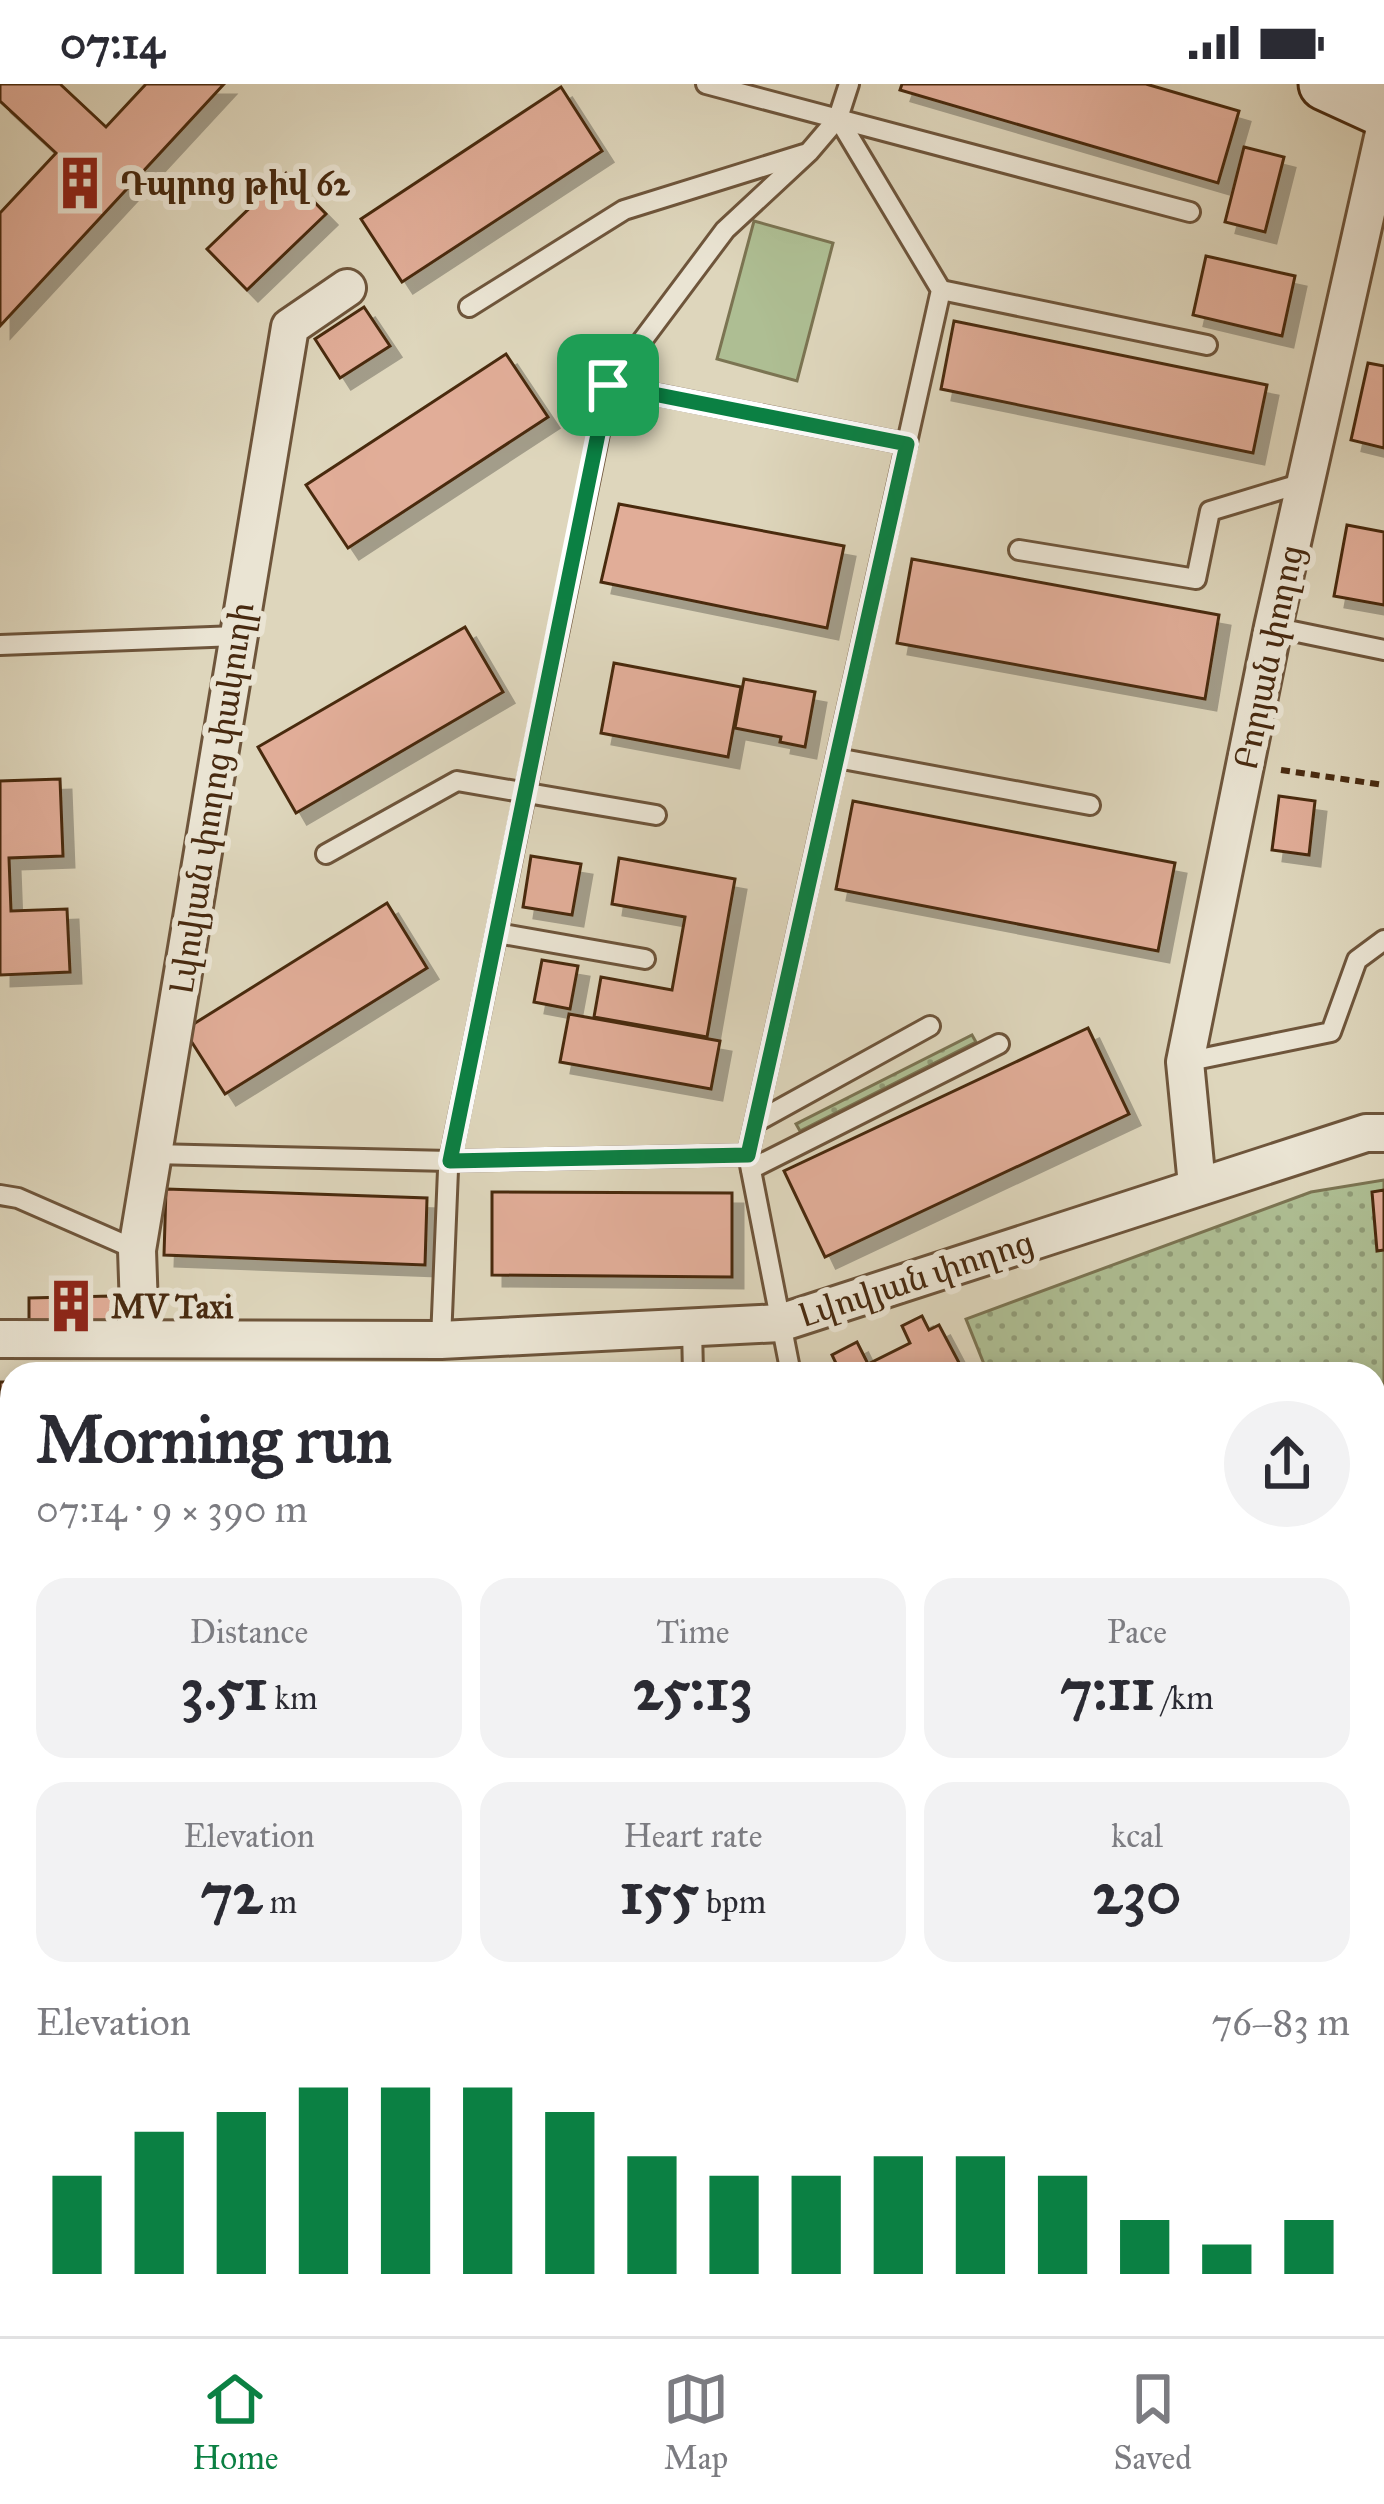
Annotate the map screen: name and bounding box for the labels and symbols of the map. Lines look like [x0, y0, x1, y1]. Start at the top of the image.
building icon: Դպրոց թիվ 62 [51, 154, 109, 212]
place label: Դպրոց թիվ 62 [120, 164, 350, 204]
pin [557, 334, 659, 436]
street label: Բորյան փողոց [1226, 541, 1312, 773]
street label: Լվովյան փողոց փակուղի [161, 600, 263, 997]
street label: Լվովյան փողոց [794, 1222, 1039, 1336]
building icon: MV Taxi [42, 1277, 100, 1335]
place label: MV Taxi [111, 1287, 234, 1327]

